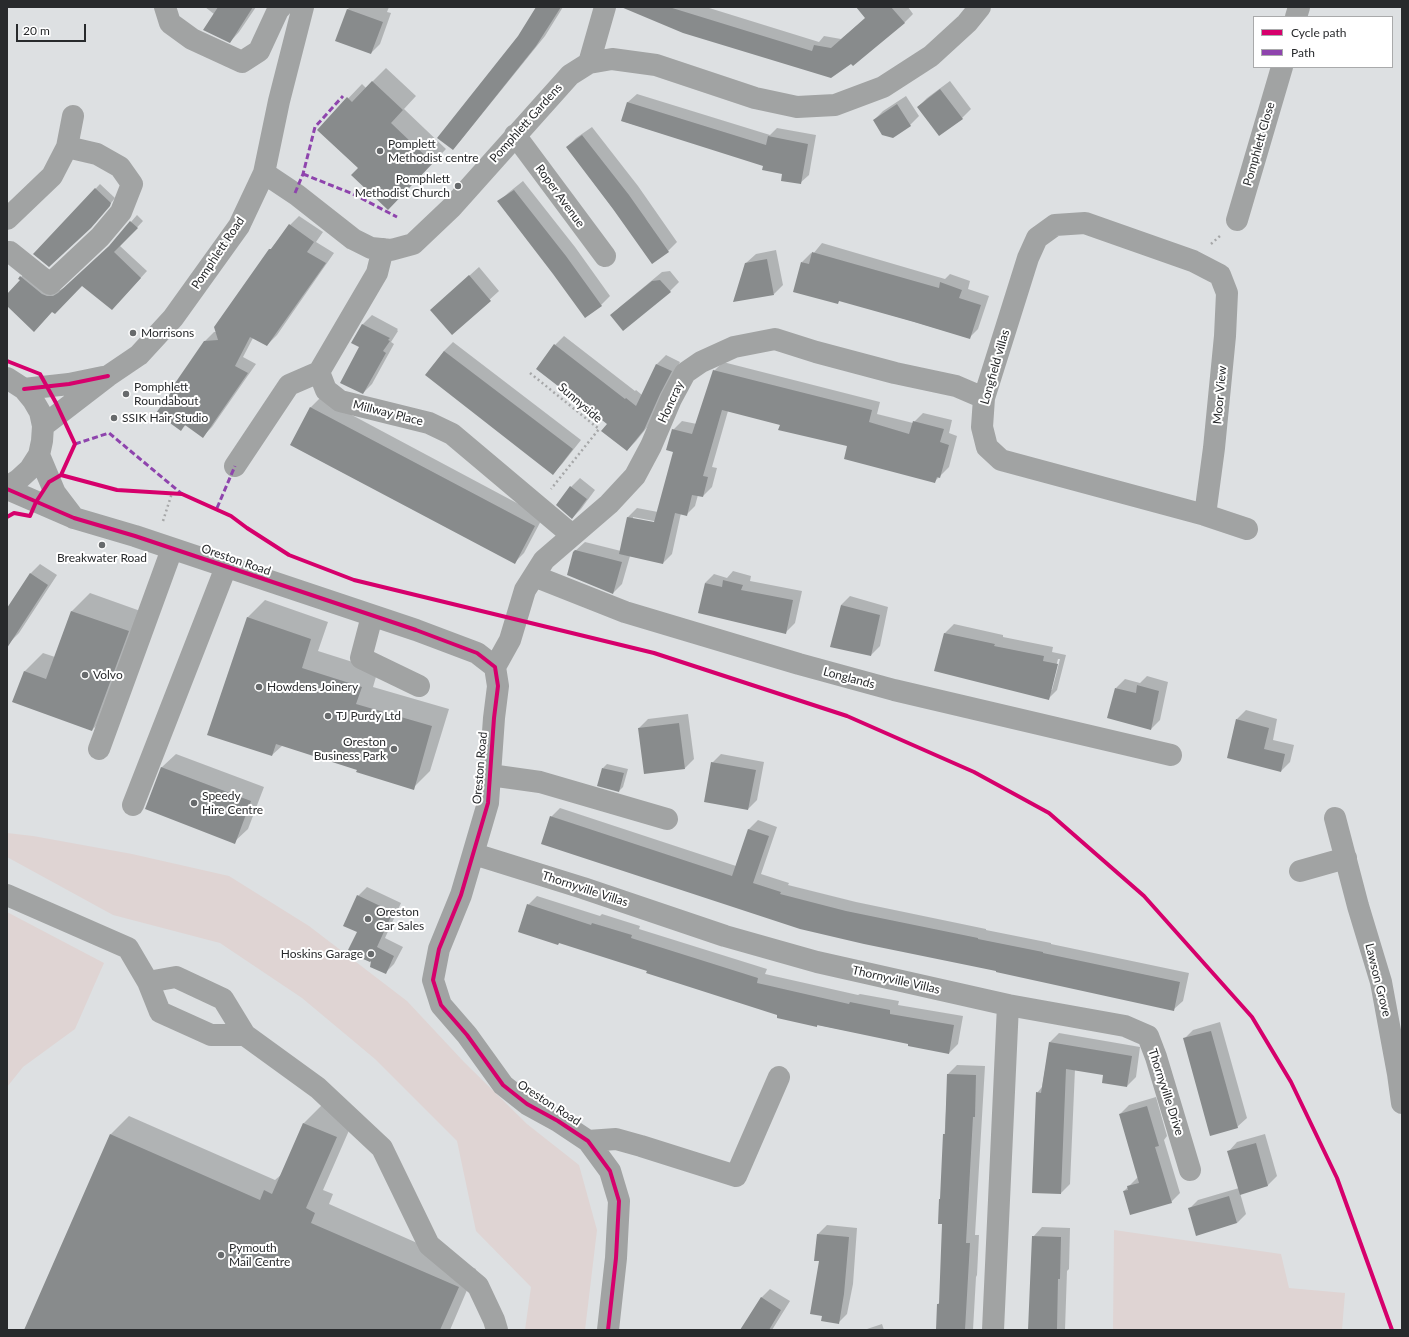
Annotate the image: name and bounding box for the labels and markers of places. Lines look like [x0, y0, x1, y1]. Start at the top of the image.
place label: Pomplett Methodist centre [388, 137, 479, 165]
marker: Pomplett Methodist centre [375, 146, 385, 156]
place label: Pomphlett Methodist Church [355, 172, 450, 200]
marker: Pomphlett Methodist Church [453, 181, 463, 191]
place label: Morrisons [141, 326, 194, 340]
marker: Morrisons [128, 328, 138, 338]
place label: Pomphlett Roundabout [134, 380, 199, 408]
marker: Pomphlett Roundabout [121, 389, 131, 399]
place label: SSIK Hair Studio [122, 411, 208, 425]
marker: SSIK Hair Studio [109, 413, 119, 423]
marker: Breakwater Road [97, 540, 107, 550]
place label: Breakwater Road [57, 551, 147, 565]
place label: Volvo [93, 668, 123, 682]
marker: Volvo [80, 670, 90, 680]
place label: Howdens Joinery [267, 680, 358, 694]
marker: Howdens Joinery [254, 682, 264, 692]
place label: TJ Purdy Ltd [336, 709, 401, 723]
marker: TJ Purdy Ltd [323, 711, 333, 721]
place label: Oreston Business Park [314, 735, 386, 763]
marker: Oreston Business Park [389, 744, 399, 754]
place label: Speedy Hire Centre [202, 789, 263, 817]
marker: Speedy Hire Centre [189, 798, 199, 808]
place label: Oreston Car Sales [376, 905, 424, 933]
marker: Oreston Car Sales [363, 914, 373, 924]
place label: Hoskins Garage [281, 947, 363, 961]
marker: Hoskins Garage [366, 949, 376, 959]
place label: Pymouth Mail Centre [229, 1241, 290, 1269]
marker: Pymouth Mail Centre [216, 1250, 226, 1260]

